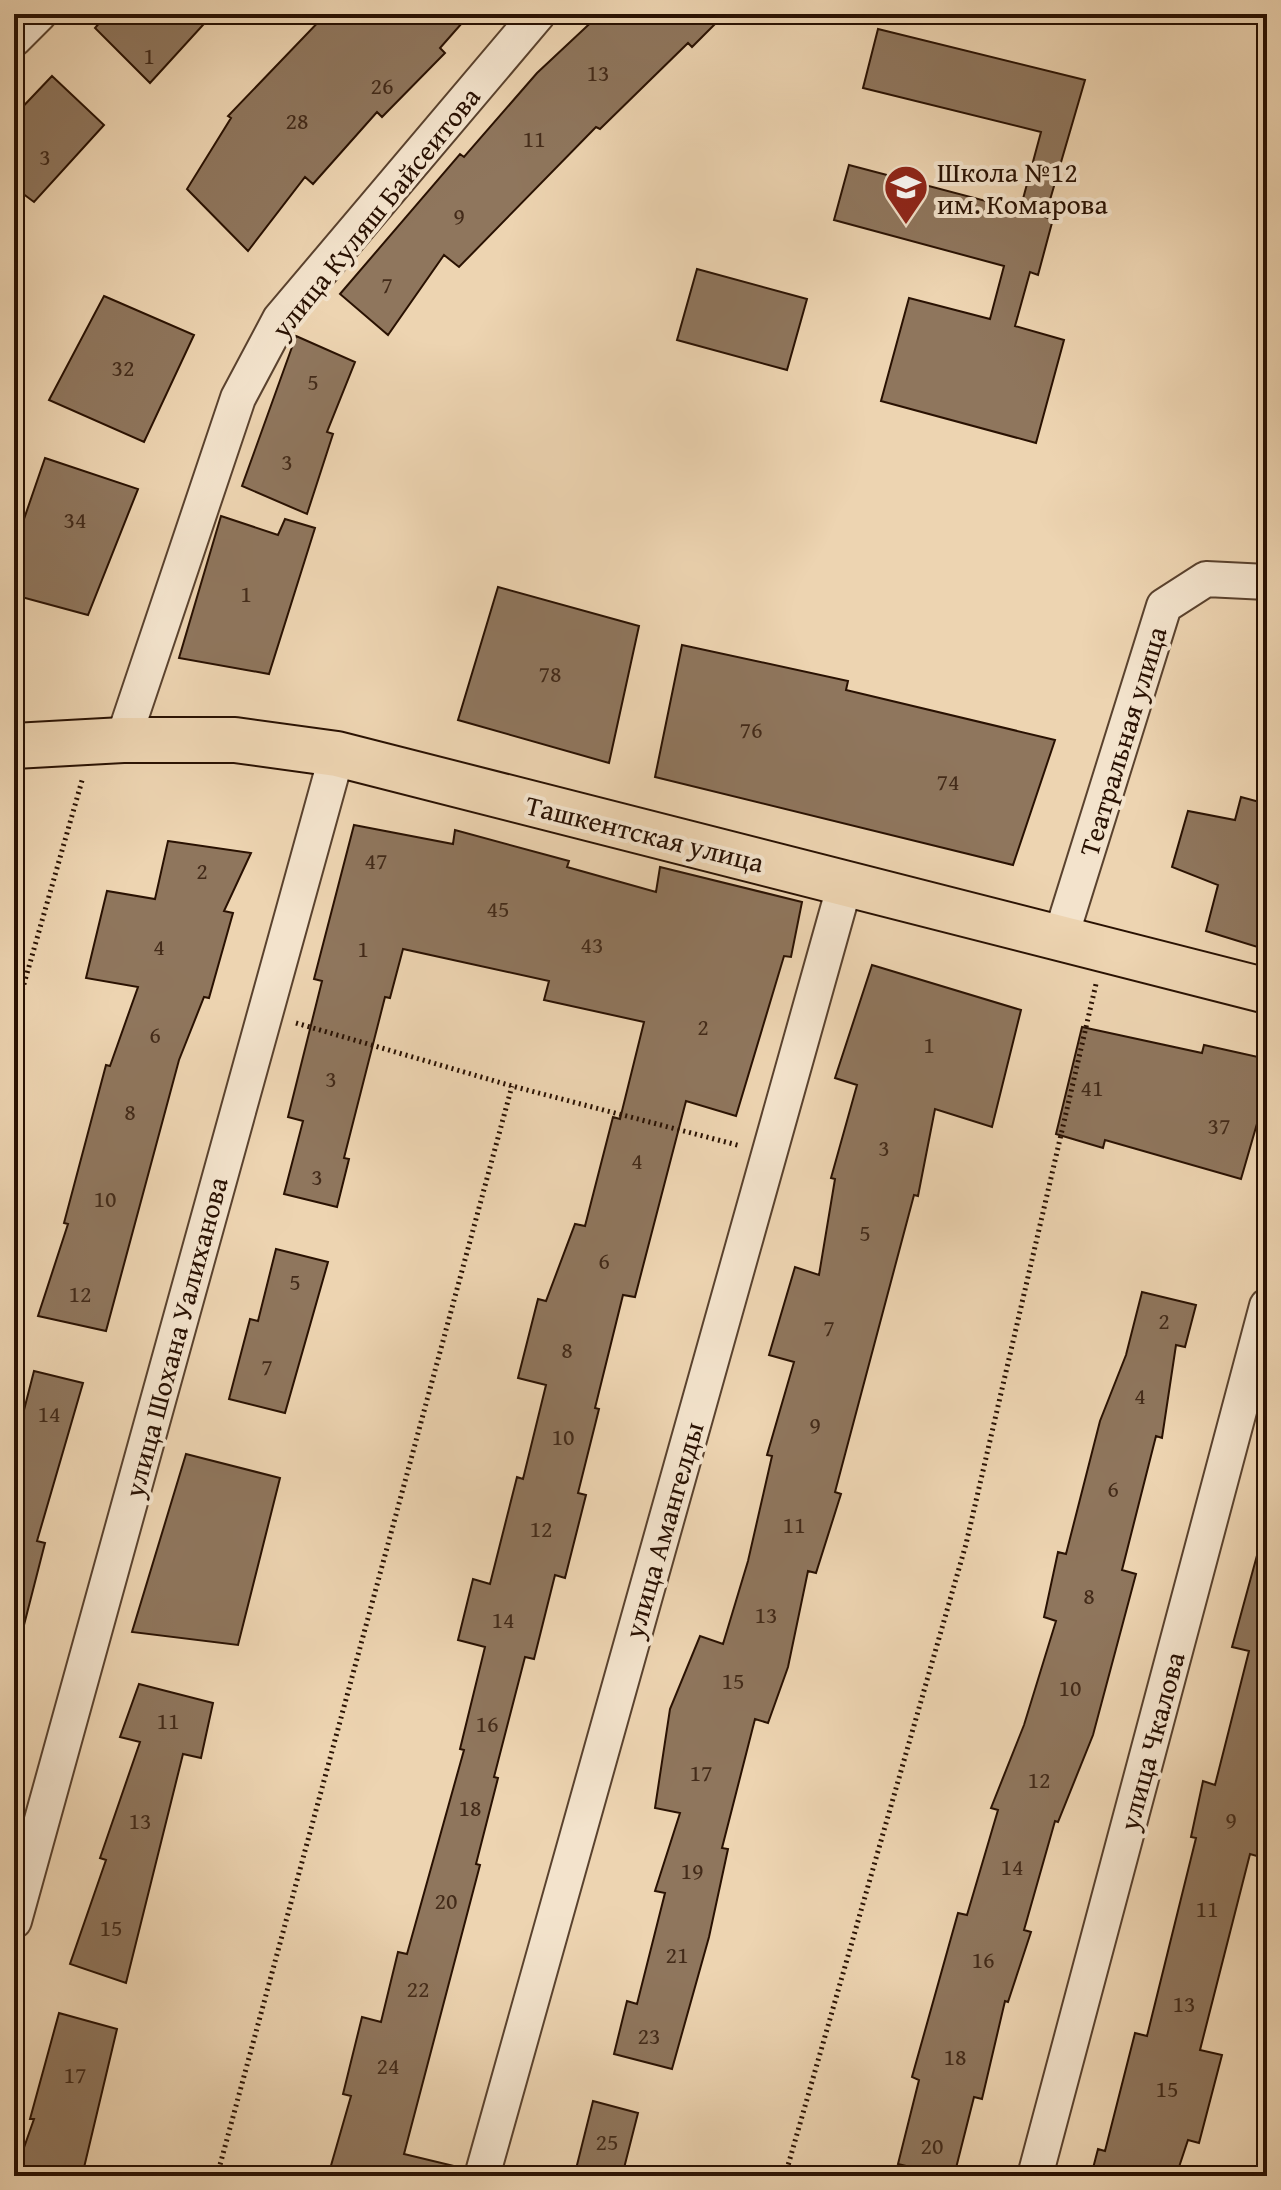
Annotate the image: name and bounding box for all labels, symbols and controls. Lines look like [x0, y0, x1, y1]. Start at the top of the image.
house number: 1 [143, 38, 155, 73]
house number: 13 [586, 55, 610, 90]
house number: 26 [370, 68, 394, 103]
street label: улица Куляш Байсеитова [260, 77, 490, 347]
house number: 28 [285, 103, 309, 138]
house number: 11 [522, 121, 546, 156]
house number: 3 [39, 139, 51, 174]
place label: Школа №12 им. Комарова [937, 151, 1108, 224]
school or university icon: Школа №12 им. Комарова [882, 163, 930, 226]
house number: 9 [453, 198, 465, 233]
house number: 7 [381, 267, 393, 302]
house number: 32 [111, 350, 135, 385]
house number: 5 [307, 364, 319, 399]
house number: 3 [281, 444, 293, 479]
house number: 34 [63, 502, 87, 537]
house number: 1 [240, 576, 252, 611]
street label: Театральная улица [1068, 620, 1177, 861]
house number: 78 [538, 656, 562, 691]
house number: 76 [739, 712, 763, 747]
house number: 74 [936, 764, 960, 799]
street label: Ташкентская улица [522, 784, 769, 883]
house number: 47 [364, 843, 388, 878]
house number: 2 [196, 853, 208, 888]
house number: 45 [486, 891, 510, 926]
house number: 43 [580, 927, 604, 962]
house number: 4 [153, 929, 165, 964]
house number: 1 [357, 931, 369, 966]
house number: 2 [697, 1009, 709, 1044]
house number: 6 [149, 1017, 161, 1052]
house number: 1 [923, 1027, 935, 1062]
house number: 3 [325, 1061, 337, 1096]
house number: 41 [1080, 1070, 1104, 1105]
house number: 8 [124, 1094, 136, 1129]
house number: 37 [1207, 1108, 1231, 1143]
house number: 3 [878, 1130, 890, 1165]
house number: 4 [631, 1143, 643, 1178]
house number: 3 [311, 1159, 323, 1194]
street label: улица Шохана Уалиханова [112, 1172, 238, 1503]
house number: 10 [93, 1181, 117, 1216]
house number: 5 [859, 1215, 871, 1250]
house number: 6 [598, 1243, 610, 1278]
house number: 5 [289, 1264, 301, 1299]
house number: 12 [68, 1276, 92, 1311]
house number: 2 [1158, 1303, 1170, 1338]
house number: 7 [823, 1310, 835, 1345]
house number: 8 [561, 1332, 573, 1367]
house number: 7 [261, 1349, 273, 1384]
house number: 4 [1134, 1378, 1146, 1413]
house number: 14 [37, 1396, 61, 1431]
house number: 9 [809, 1407, 821, 1442]
street label: улица Амангелды [612, 1417, 714, 1644]
house number: 10 [551, 1419, 575, 1454]
house number: 6 [1107, 1471, 1119, 1506]
house number: 11 [782, 1507, 806, 1542]
house number: 12 [529, 1511, 553, 1546]
house number: 8 [1083, 1578, 1095, 1613]
house number: 13 [754, 1597, 778, 1632]
house number: 14 [491, 1602, 515, 1637]
street label: улица Чкалова [1107, 1646, 1195, 1836]
house number: 15 [721, 1663, 745, 1698]
house number: 10 [1058, 1670, 1082, 1705]
house number: 11 [156, 1703, 180, 1738]
house number: 16 [475, 1706, 499, 1741]
house number: 17 [689, 1755, 713, 1790]
house number: 12 [1027, 1762, 1051, 1797]
house number: 18 [458, 1790, 482, 1825]
house number: 9 [1225, 1802, 1237, 1837]
house number: 13 [128, 1803, 152, 1838]
house number: 14 [1000, 1849, 1024, 1884]
house number: 19 [680, 1853, 704, 1888]
house number: 20 [434, 1883, 458, 1918]
house number: 11 [1195, 1891, 1219, 1926]
house number: 15 [99, 1910, 123, 1945]
house number: 21 [665, 1937, 689, 1972]
house number: 16 [971, 1942, 995, 1977]
house number: 22 [406, 1971, 430, 2006]
house number: 13 [1172, 1986, 1196, 2021]
house number: 23 [637, 2018, 661, 2053]
house number: 18 [943, 2039, 967, 2074]
house number: 24 [376, 2048, 400, 2083]
house number: 17 [63, 2057, 87, 2092]
house number: 15 [1155, 2071, 1179, 2106]
house number: 25 [595, 2124, 619, 2159]
house number: 20 [920, 2128, 944, 2163]

